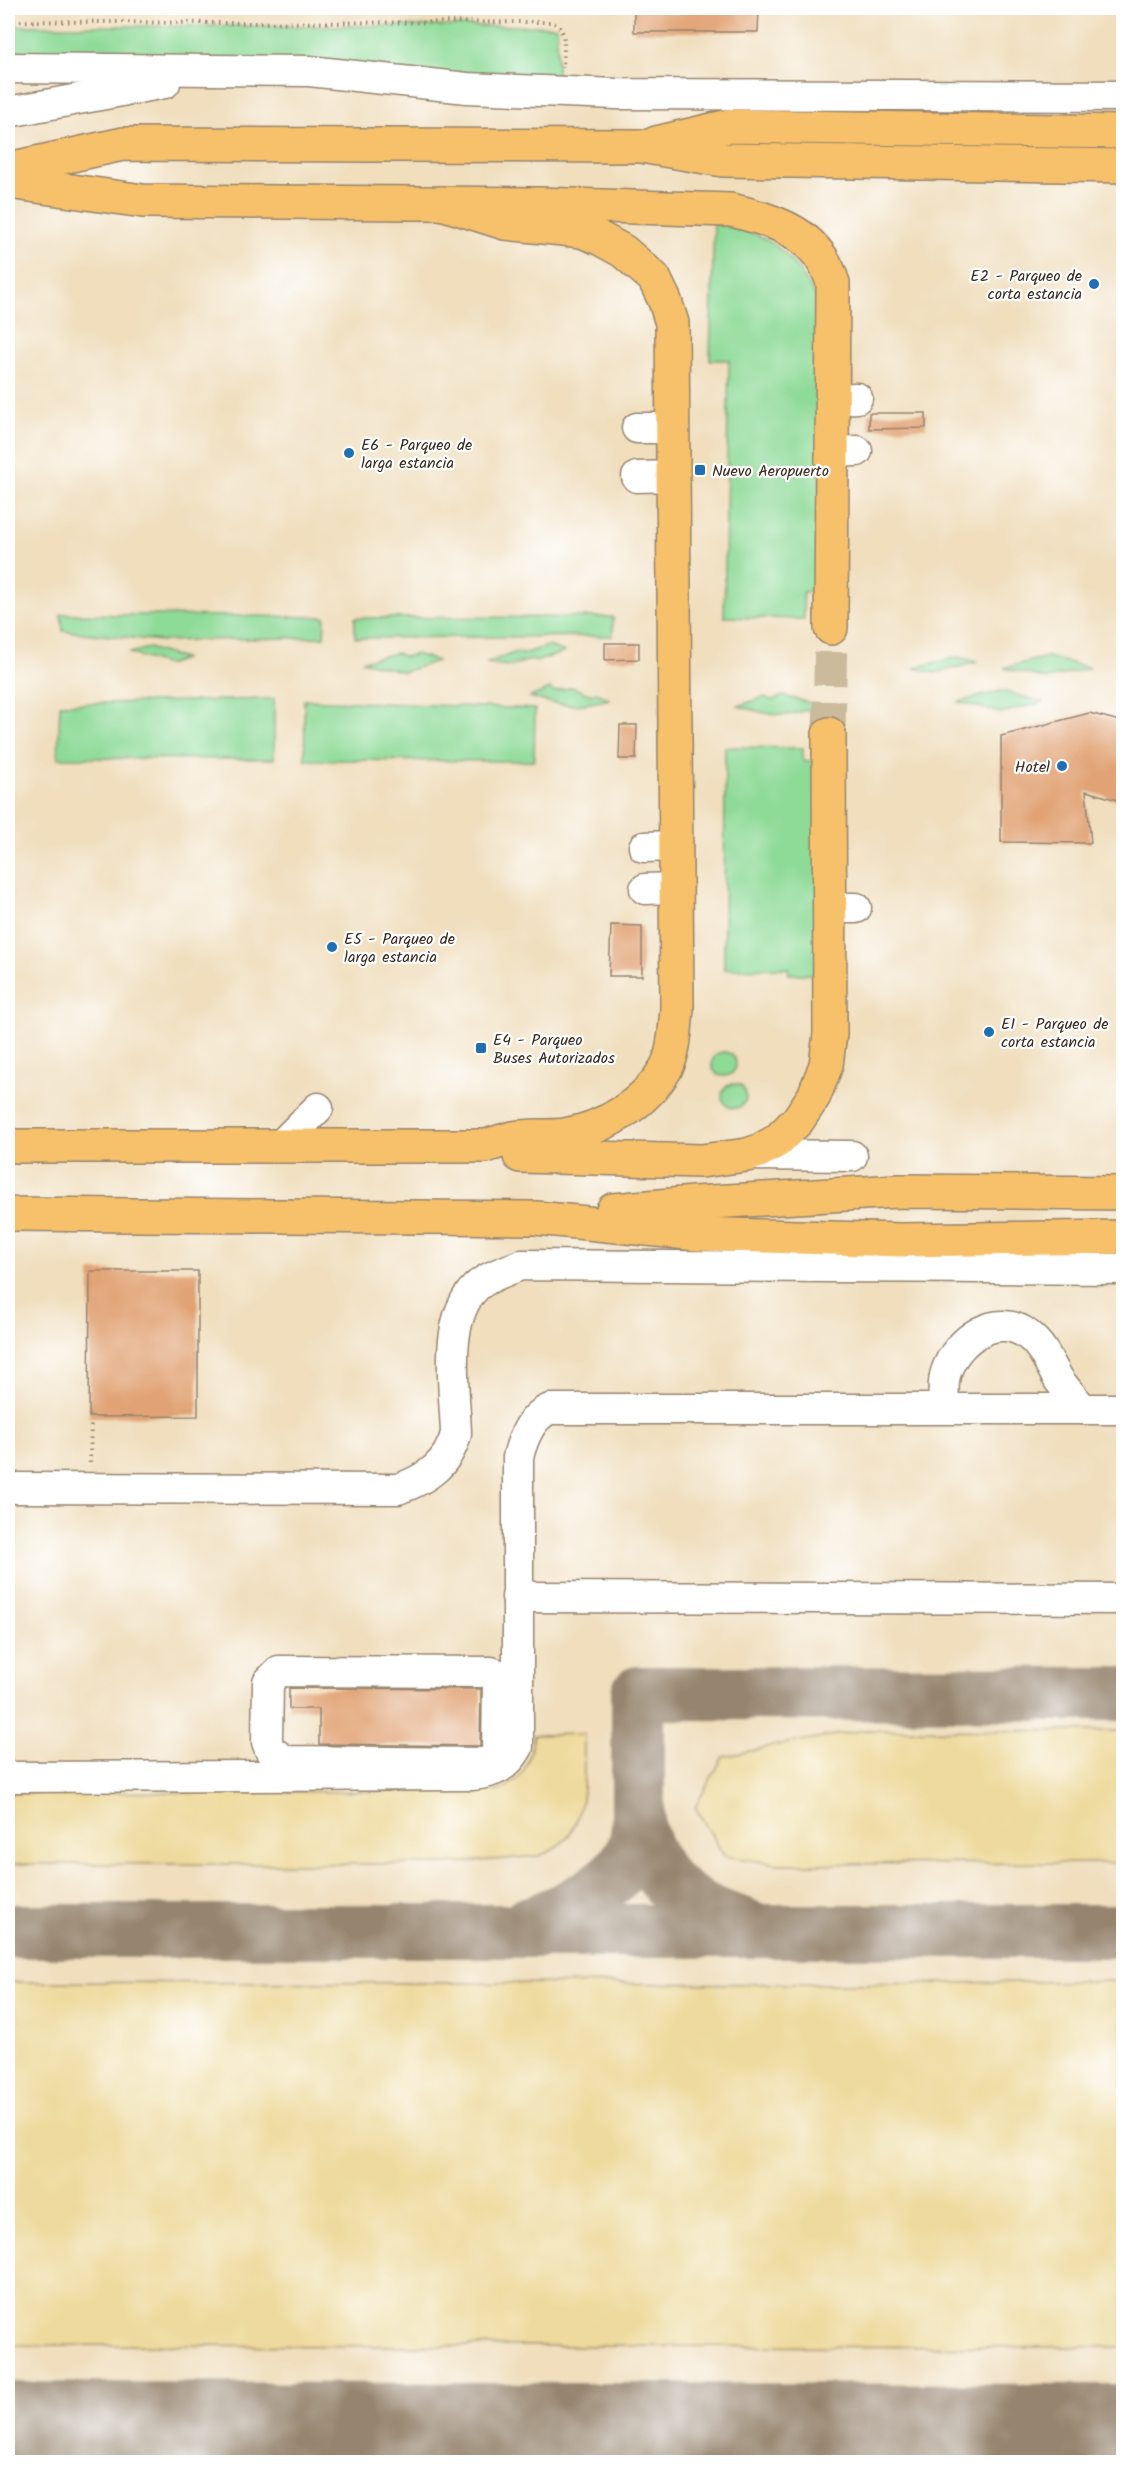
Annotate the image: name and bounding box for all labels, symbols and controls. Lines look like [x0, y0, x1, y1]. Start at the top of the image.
place label: E2 - Parqueo de corta estancia [970, 264, 1082, 307]
marker: E2 - Parqueo de corta estancia [1087, 277, 1101, 291]
place label: E6 - Parqueo de larga estancia [361, 433, 472, 476]
marker: E6 - Parqueo de larga estancia [342, 446, 356, 460]
place label: Nuevo Aeropuerto [712, 459, 829, 484]
marker: Nuevo Aeropuerto [693, 463, 707, 477]
place label: Hotel [1015, 755, 1050, 780]
marker: Hotel [1055, 759, 1069, 773]
place label: E5 - Parqueo de larga estancia [344, 927, 455, 970]
marker: E5 - Parqueo de larga estancia [325, 940, 339, 954]
place label: E1 - Parqueo de corta estancia [1001, 1012, 1108, 1055]
marker: E1 - Parqueo de corta estancia [982, 1025, 996, 1039]
place label: E4 - Parqueo Buses Autorizados [493, 1028, 615, 1071]
marker: E4 - Parqueo Buses Autorizados [474, 1041, 488, 1055]

